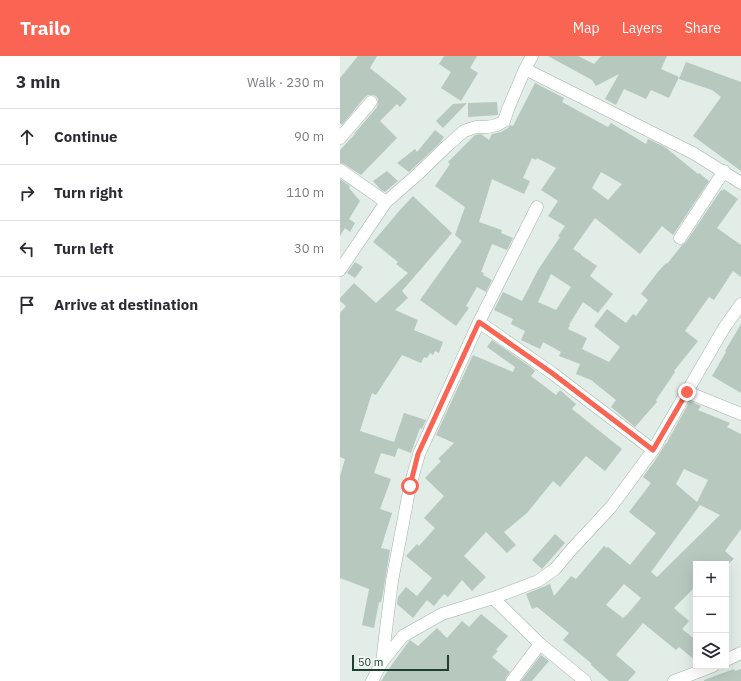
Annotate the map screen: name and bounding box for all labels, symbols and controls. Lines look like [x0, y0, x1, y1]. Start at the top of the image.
text: Trailo [20, 16, 70, 40]
text: Map [573, 19, 600, 37]
text: Layers [622, 19, 663, 37]
text: Share [685, 19, 721, 37]
text: 3 min [16, 71, 60, 93]
text: Walk · 230 m [247, 74, 324, 91]
icon: ahead [16, 126, 38, 148]
text: Continue [54, 127, 118, 146]
text: 90 m [294, 128, 324, 145]
icon: right [16, 182, 38, 204]
text: Turn right [54, 183, 123, 202]
text: 110 m [286, 184, 324, 201]
icon: left [16, 238, 38, 260]
text: Turn left [54, 239, 114, 258]
text: 30 m [294, 240, 324, 257]
icon: arrive [16, 294, 38, 316]
text: Arrive at destination [54, 295, 198, 314]
route end [678, 383, 696, 401]
route start [401, 477, 419, 495]
map controls [693, 561, 729, 669]
button: + [693, 561, 729, 597]
button: − [693, 597, 729, 633]
button: layers [693, 633, 729, 669]
scale bar [352, 653, 449, 672]
text: 50 m [358, 655, 383, 669]

